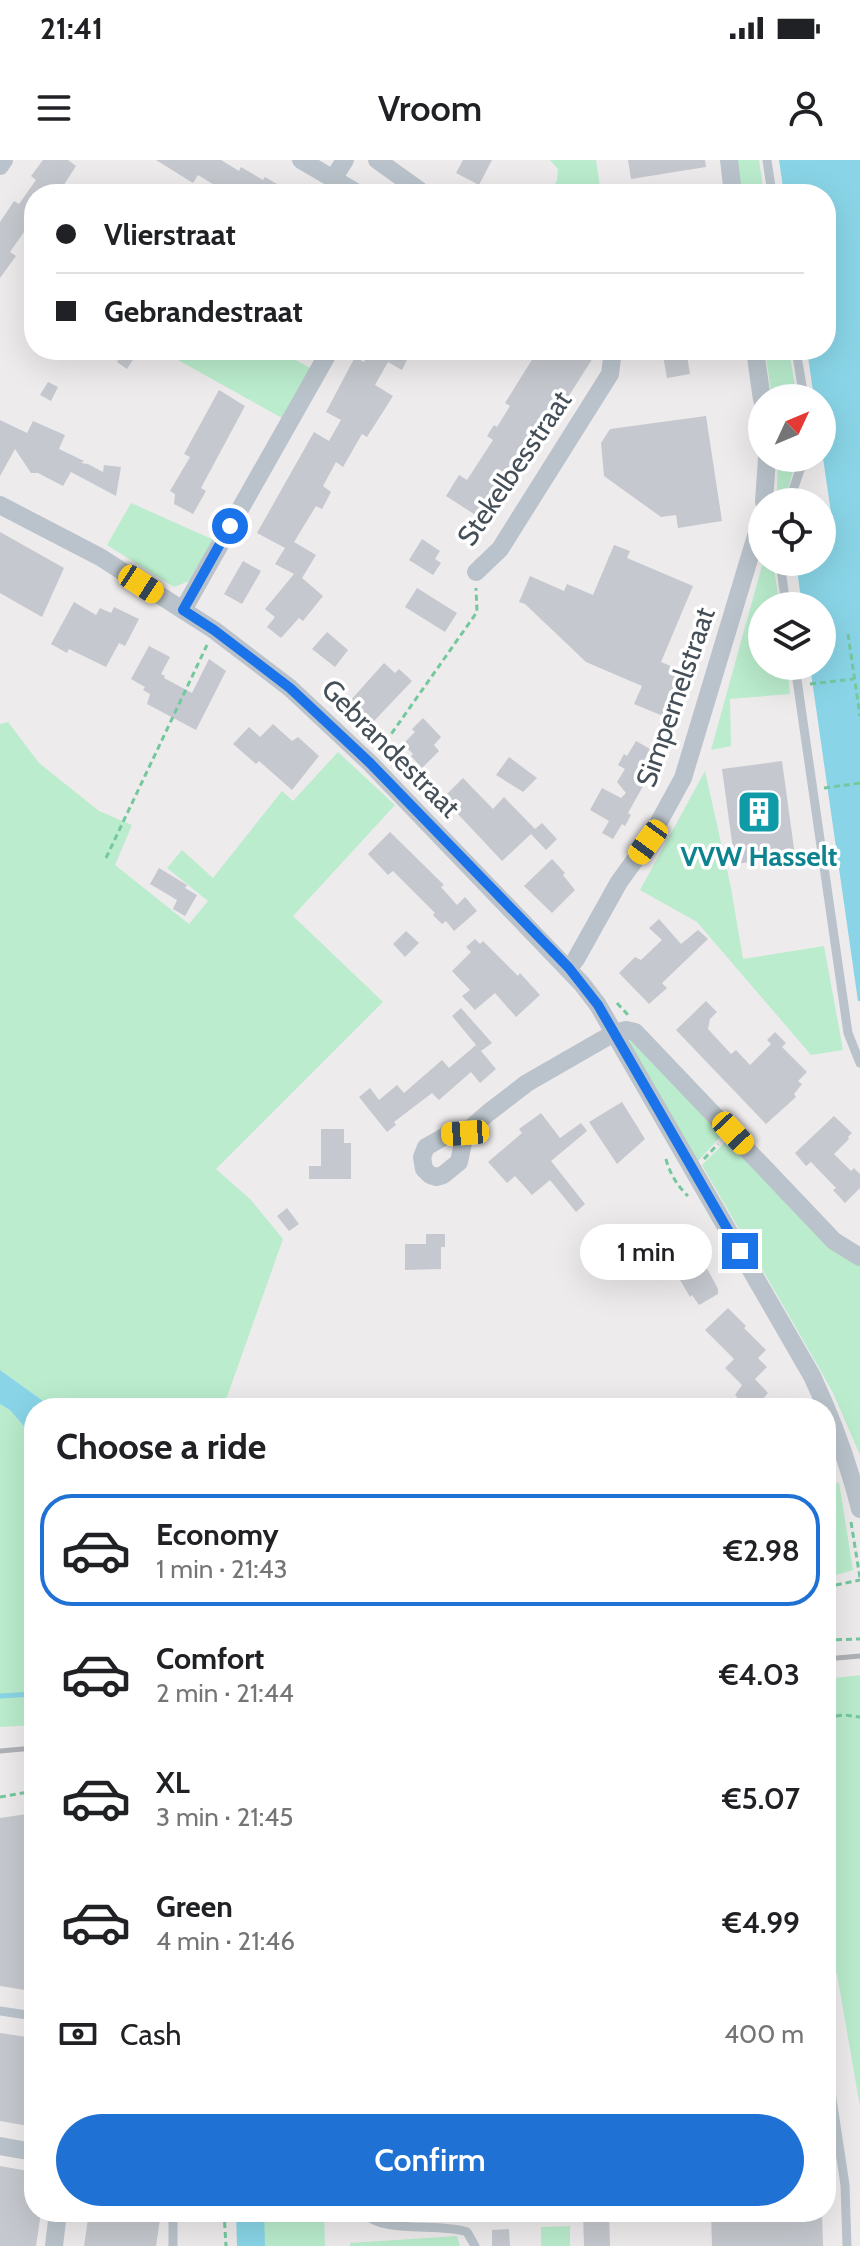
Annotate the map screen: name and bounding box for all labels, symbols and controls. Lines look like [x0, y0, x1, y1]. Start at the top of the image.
text: 21:41 [40, 10, 103, 47]
icon: menu [32, 86, 76, 130]
text: Vroom [378, 86, 482, 130]
icon: person [784, 86, 828, 130]
text: Vlierstraat [104, 216, 236, 253]
text: Gebrandestraat [104, 293, 303, 330]
street label: Stekelbesstraat [450, 384, 578, 552]
north arrow [748, 384, 836, 472]
map controls [748, 384, 836, 680]
button: locate [748, 488, 836, 576]
route start [212, 508, 248, 544]
car [114, 561, 168, 607]
button: layers [748, 592, 836, 680]
street label: Simpernelstraat [628, 603, 722, 791]
street label: Gebrandestraat [315, 672, 467, 824]
building icon: VVW Hasselt [735, 788, 783, 836]
car [624, 816, 672, 868]
place label: VVW Hasselt [681, 839, 838, 873]
car [708, 1107, 758, 1159]
car [440, 1119, 490, 1147]
callout: 1 min [580, 1223, 712, 1279]
route end [722, 1233, 758, 1269]
text: 1 min [617, 1236, 675, 1268]
text: Choose a ride [56, 1424, 266, 1468]
icon: car [60, 1514, 132, 1586]
text: Economy [156, 1516, 279, 1553]
text: €2.98 [724, 1532, 800, 1569]
text: 1 min · 21:43 [156, 1553, 288, 1585]
icon: car [60, 1638, 132, 1710]
text: Comfort [156, 1640, 264, 1677]
text: €4.03 [719, 1656, 800, 1693]
text: 2 min · 21:44 [156, 1677, 294, 1709]
icon: car [60, 1762, 132, 1834]
text: XL [156, 1764, 190, 1801]
text: €5.07 [722, 1780, 800, 1817]
text: 3 min · 21:45 [156, 1801, 293, 1833]
icon: car [60, 1886, 132, 1958]
text: Green [156, 1888, 233, 1925]
text: €4.99 [723, 1904, 800, 1941]
text: 4 min · 21:46 [156, 1925, 295, 1957]
icon: cash [56, 2012, 100, 2056]
text: Cash [120, 2016, 182, 2053]
text: 400 m [724, 2018, 804, 2050]
button: Confirm [56, 2114, 804, 2206]

